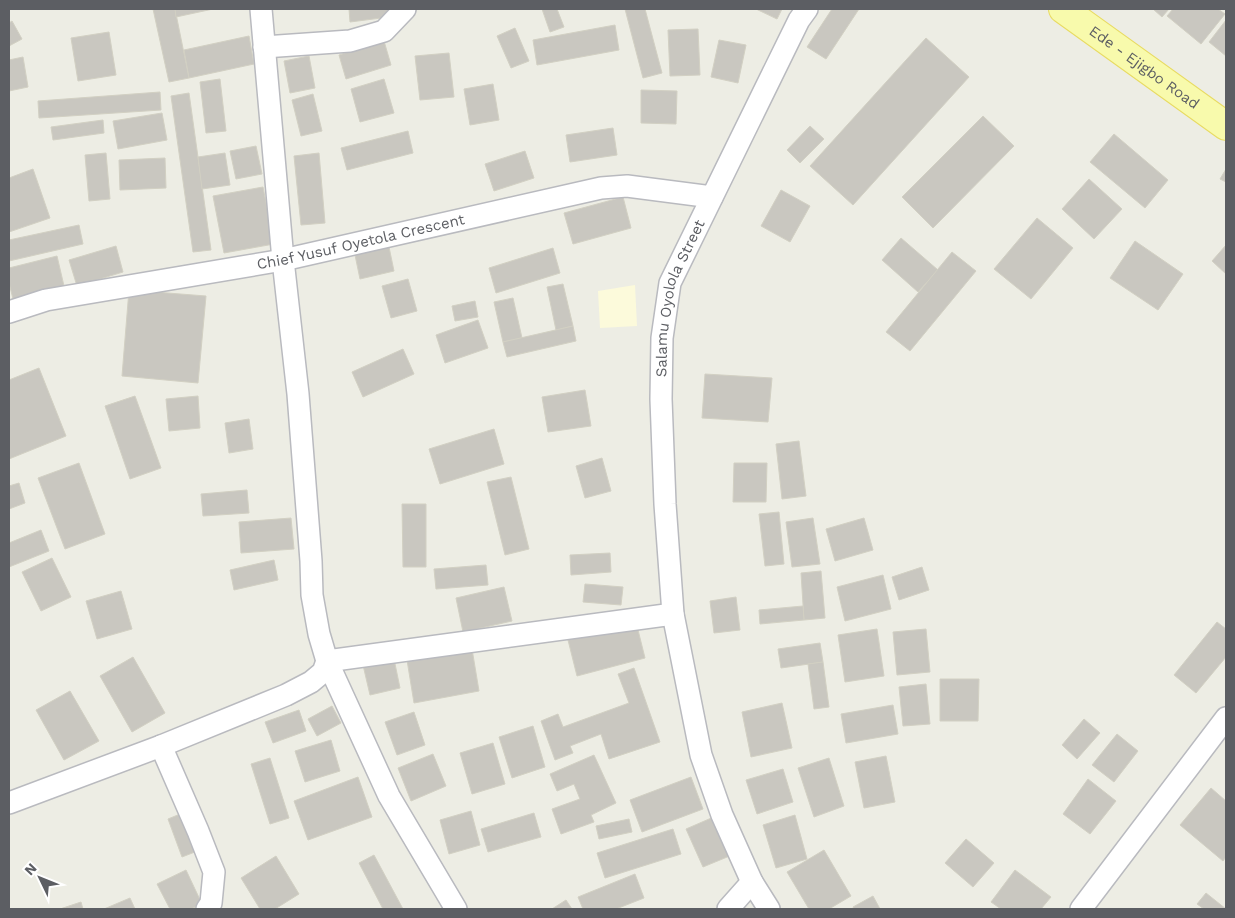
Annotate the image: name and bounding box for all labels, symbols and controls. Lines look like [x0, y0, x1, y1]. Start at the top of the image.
street label: Ede - Ejigbo Road [1086, 22, 1203, 113]
street label: Chief Yusuf Oyetola Crescent [255, 210, 467, 273]
street label: Salamu Oyolola Street [652, 216, 709, 377]
north arrow [15, 853, 65, 903]
text: N [21, 860, 40, 878]

